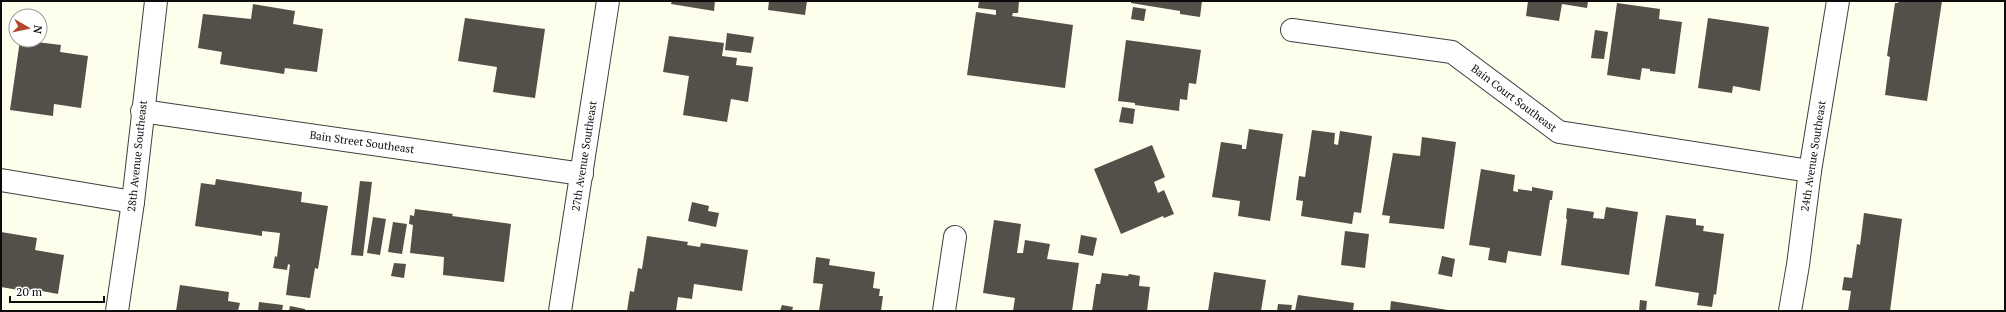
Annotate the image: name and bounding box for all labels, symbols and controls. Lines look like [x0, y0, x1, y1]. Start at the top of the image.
north arrow [8, 8, 48, 48]
text: N [30, 24, 45, 35]
street label: Bain Court Southeast [1468, 61, 1560, 135]
street label: 28th Avenue Southeast [124, 99, 150, 213]
street label: 27th Avenue Southeast [568, 100, 600, 212]
street label: 24th Avenue Southeast [1797, 100, 1829, 212]
street label: Bain Street Southeast [309, 128, 415, 156]
scale bar [10, 278, 104, 304]
text: 20 m [16, 284, 43, 299]

